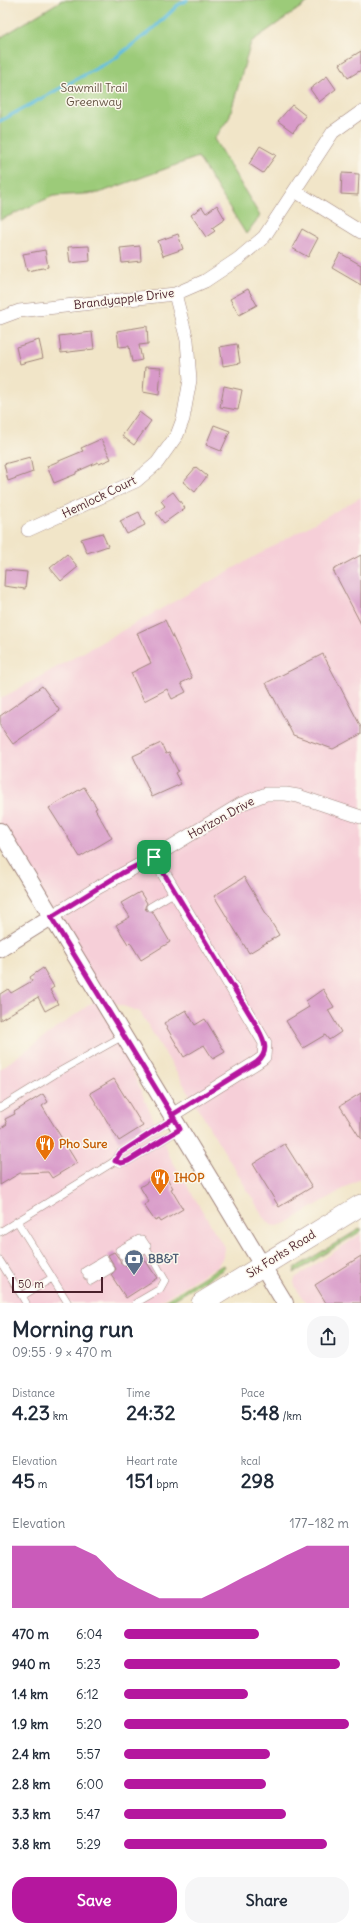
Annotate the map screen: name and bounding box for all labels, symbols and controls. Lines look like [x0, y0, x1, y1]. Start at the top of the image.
park label: Sawmill Trail Greenway [61, 80, 127, 109]
street label: Brandyapple Drive [73, 285, 175, 312]
street label: Hemlock Court [59, 472, 138, 521]
street label: Horizon Drive [185, 793, 257, 842]
pin [137, 840, 171, 874]
icon: arrive [143, 846, 165, 868]
restaurant icon: Pho Sure [34, 1133, 56, 1161]
place label: Pho Sure [59, 1136, 108, 1151]
restaurant icon: IHOP [149, 1167, 171, 1195]
place label: IHOP [174, 1170, 205, 1185]
street label: Six Forks Road [243, 1226, 318, 1281]
bank icon: BB&T [123, 1248, 145, 1276]
place label: BB&T [148, 1251, 180, 1266]
scale bar [12, 1275, 103, 1294]
text: 50 m [18, 1277, 44, 1291]
text: Morning run [12, 1315, 134, 1343]
button: share [307, 1316, 349, 1358]
text: 09:55 · 9 × 470 m [12, 1344, 112, 1361]
text: Distance [12, 1386, 55, 1400]
text: Time [126, 1386, 150, 1400]
text: Pace [241, 1386, 265, 1400]
text: 4.23 [12, 1400, 50, 1425]
text: 24:32 [126, 1400, 175, 1425]
text: 5:48 [241, 1400, 280, 1425]
text: km [50, 1409, 68, 1423]
text: /km [280, 1409, 302, 1423]
text: Elevation [12, 1454, 57, 1468]
text: Heart rate [126, 1454, 177, 1468]
text: kcal [241, 1454, 260, 1468]
text: 45 [12, 1468, 35, 1493]
text: 151 [126, 1468, 154, 1493]
text: 298 [241, 1468, 275, 1493]
text: m [35, 1477, 47, 1491]
text: bpm [154, 1477, 178, 1491]
text: Elevation [12, 1515, 65, 1532]
text: 177–182 m [289, 1515, 349, 1532]
text: 470 m [12, 1626, 49, 1643]
text: 6:04 [76, 1626, 103, 1643]
text: 940 m [12, 1656, 50, 1673]
text: 5:23 [76, 1656, 101, 1673]
text: 1.4 km [12, 1686, 48, 1703]
text: 6:12 [76, 1686, 99, 1703]
text: 1.9 km [12, 1716, 48, 1733]
text: 5:20 [76, 1716, 102, 1733]
text: 2.4 km [12, 1746, 50, 1763]
text: 5:57 [76, 1746, 100, 1763]
text: 2.8 km [12, 1776, 50, 1793]
text: 6:00 [76, 1776, 104, 1793]
text: 3.3 km [12, 1806, 51, 1823]
text: 5:47 [76, 1806, 100, 1823]
text: 3.8 km [12, 1836, 51, 1853]
text: 5:29 [76, 1836, 101, 1853]
button: Save [12, 1877, 177, 1923]
button: Share [185, 1877, 349, 1923]

